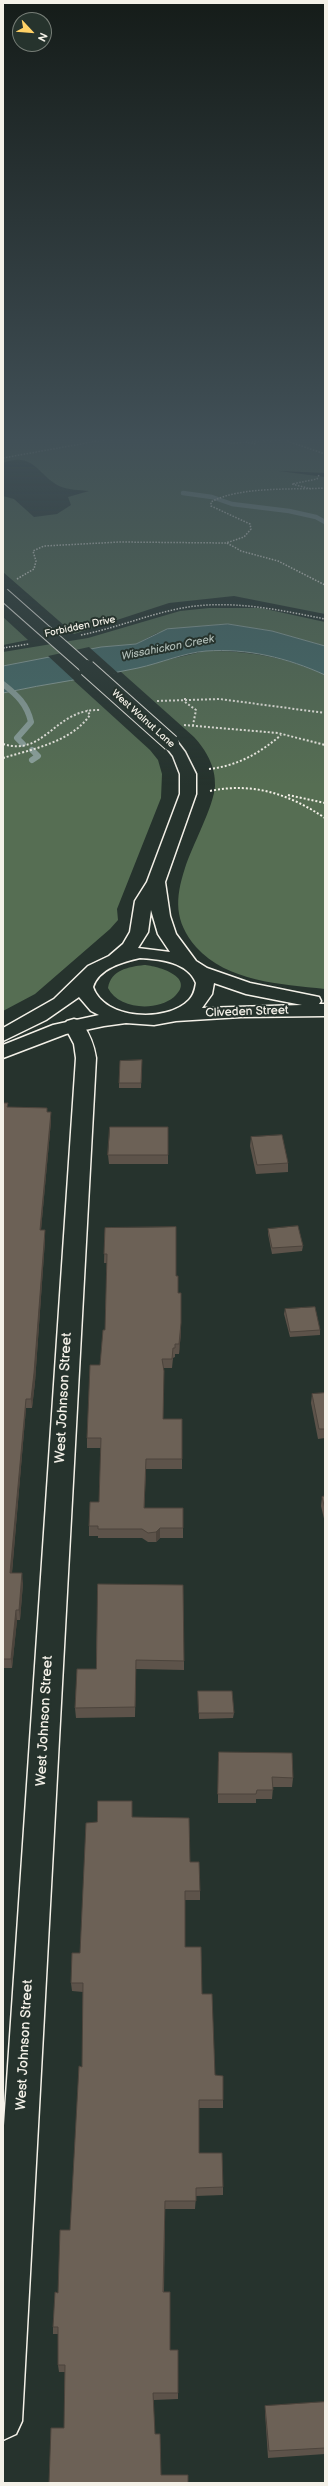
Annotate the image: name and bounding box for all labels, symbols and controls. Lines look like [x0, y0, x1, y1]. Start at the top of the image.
north arrow [12, 12, 52, 52]
text: N [35, 30, 50, 44]
street label: Forbidden Drive [43, 614, 117, 640]
water label: Wissahickon Creek [121, 633, 215, 663]
street label: West Walnut Lane [109, 687, 177, 751]
street label: Cliveden Street [205, 1003, 289, 1021]
street label: West Johnson Street [52, 1332, 76, 1464]
street label: West Johnson Street [33, 1655, 57, 1787]
street label: West Johnson Street [13, 1979, 37, 2111]

